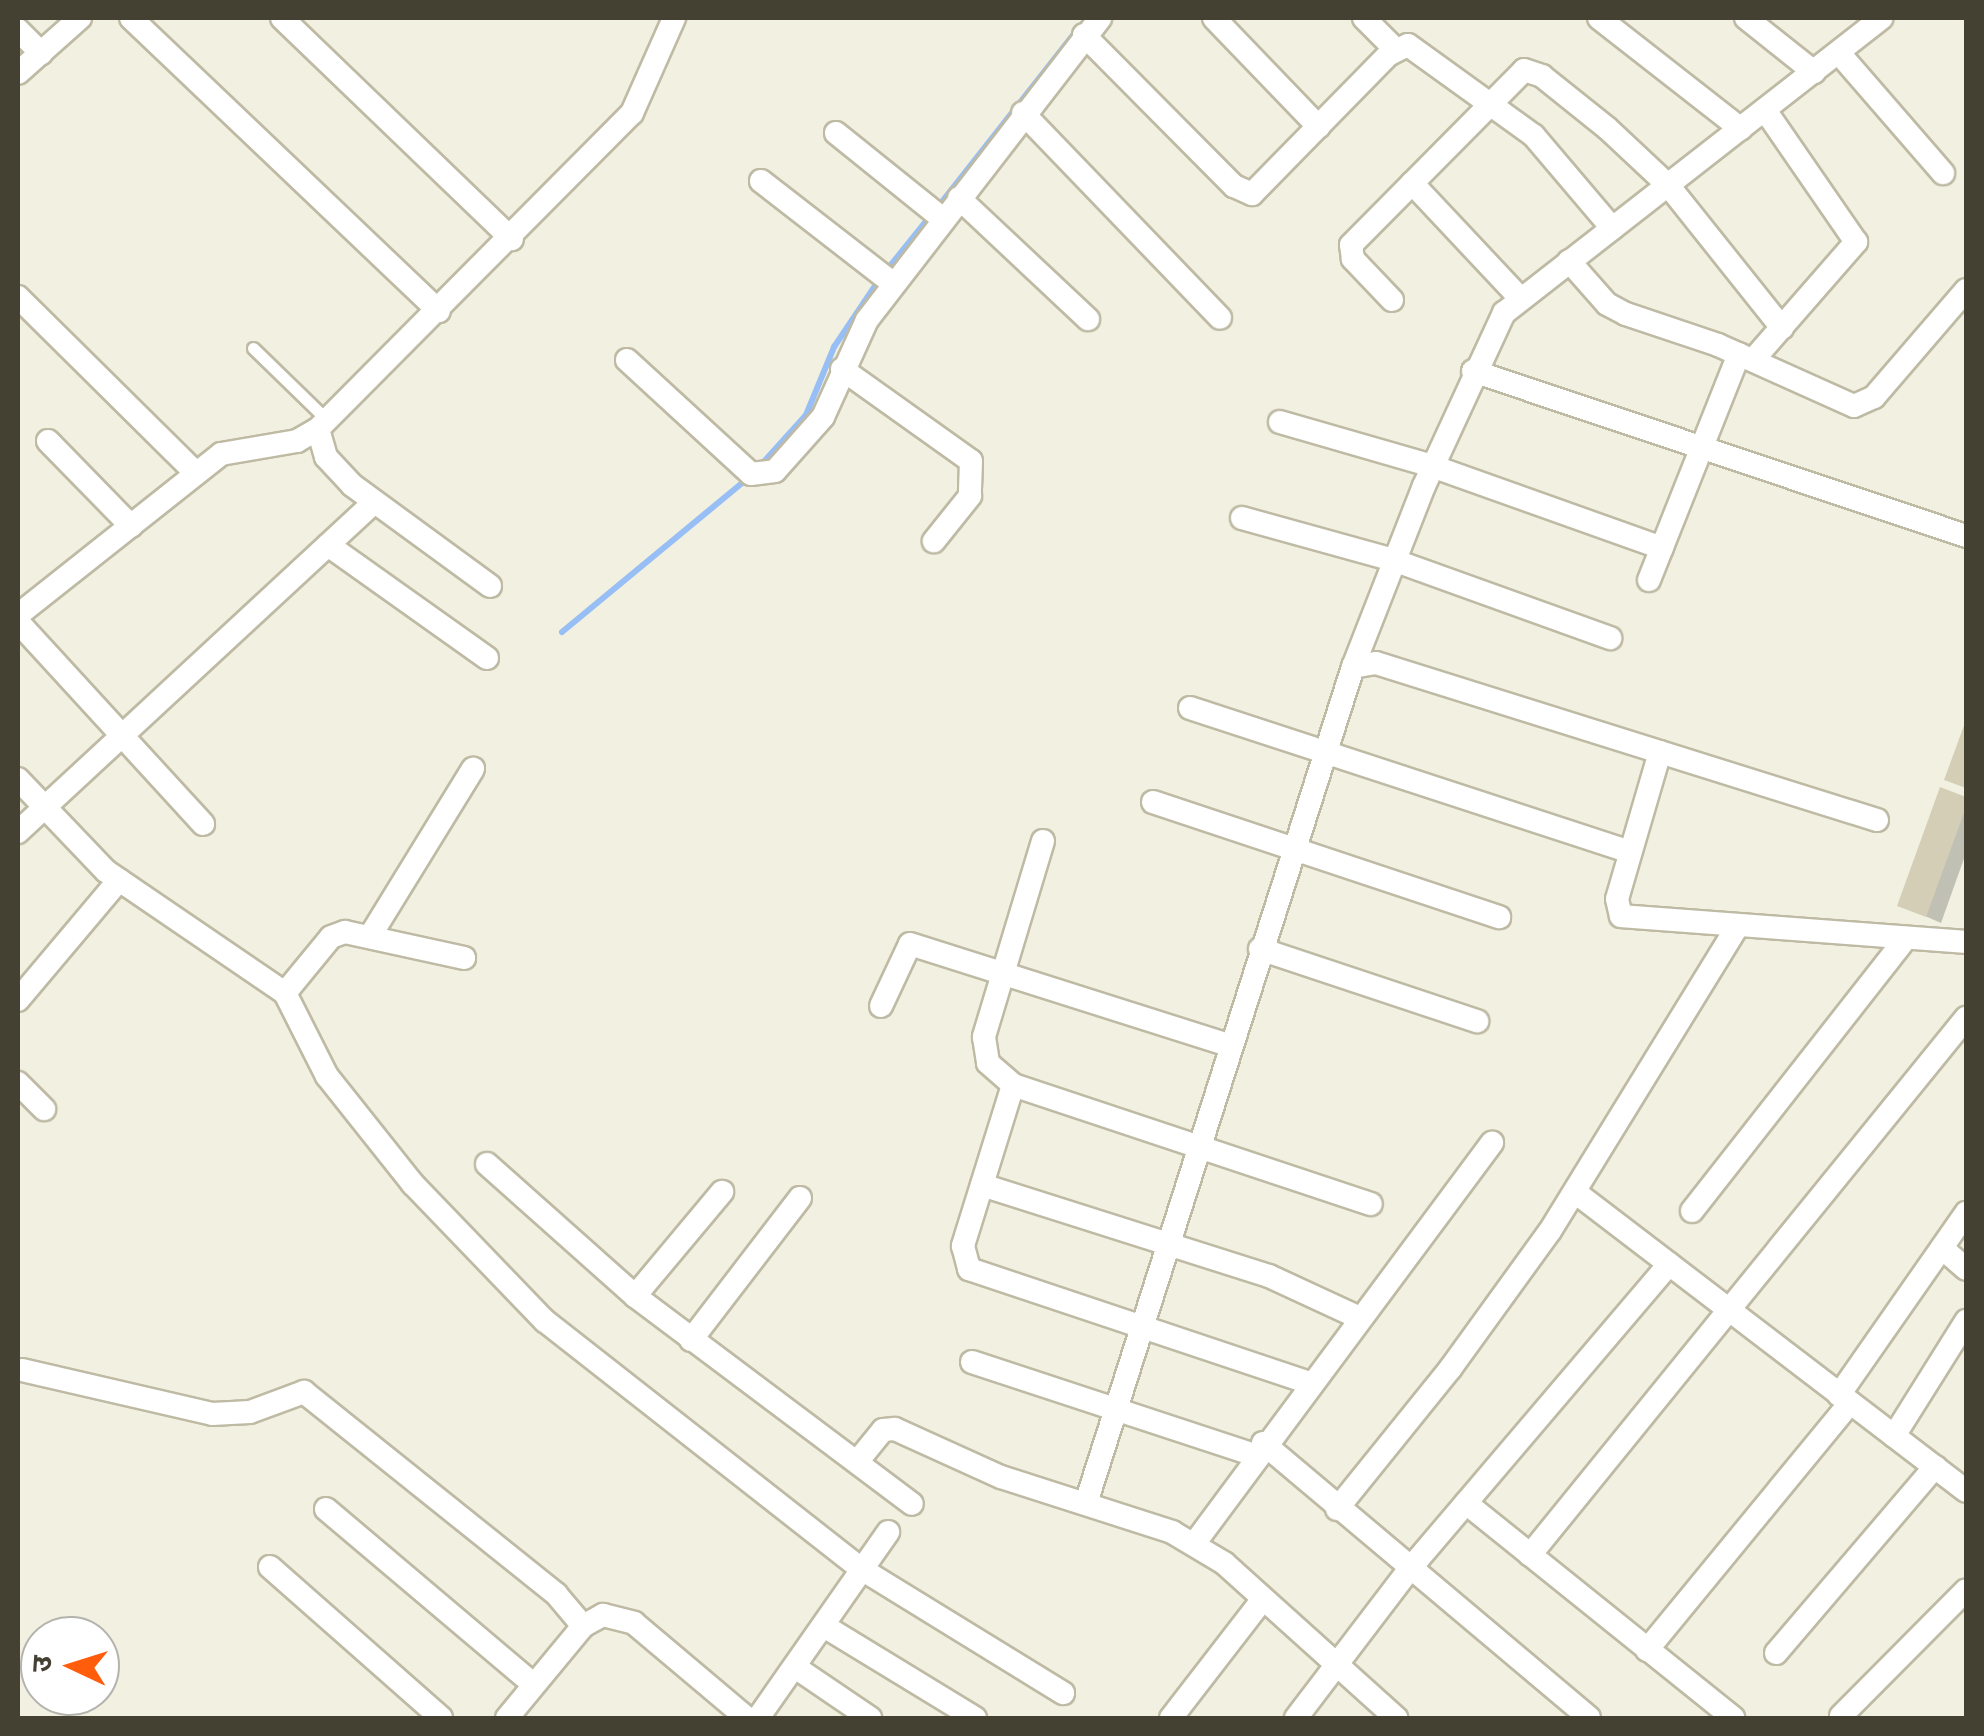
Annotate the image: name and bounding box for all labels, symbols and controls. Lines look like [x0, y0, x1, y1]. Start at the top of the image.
north arrow [20, 1616, 120, 1716]
text: उ [25, 1655, 60, 1673]

